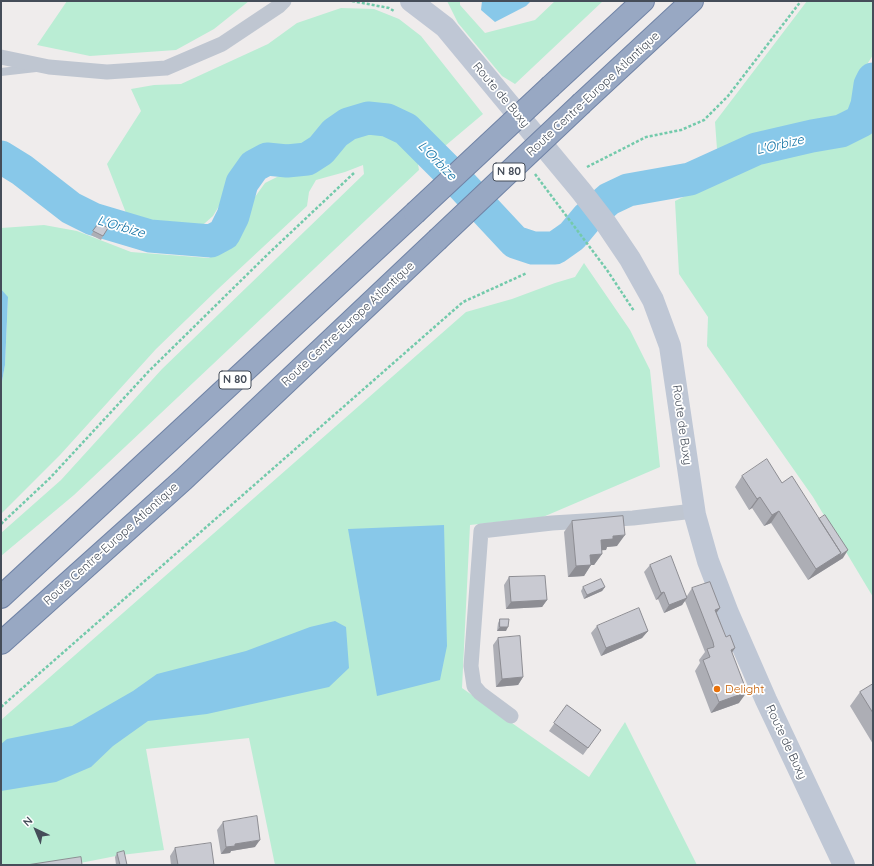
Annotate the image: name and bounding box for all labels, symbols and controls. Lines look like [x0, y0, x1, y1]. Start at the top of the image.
street label: Route Centre-Europe Atlantique [524, 29, 662, 159]
street label: Route de Buxy [470, 59, 532, 131]
water label: L'Orbize [755, 132, 805, 158]
water label: L'Orbize [415, 138, 459, 184]
road number: N 80 [493, 163, 525, 181]
water label: L'Orbize [96, 213, 146, 241]
street label: Route Centre-Europe Atlantique [279, 259, 417, 389]
road number: N 80 [219, 371, 251, 389]
street label: Route de Buxy [669, 384, 695, 466]
street label: Route Centre-Europe Atlantique [41, 480, 181, 608]
place label: Delight [725, 682, 764, 696]
marker: Delight [712, 684, 722, 694]
street label: Route de Buxy [762, 702, 810, 782]
north arrow [16, 810, 56, 850]
text: N [20, 814, 35, 829]

